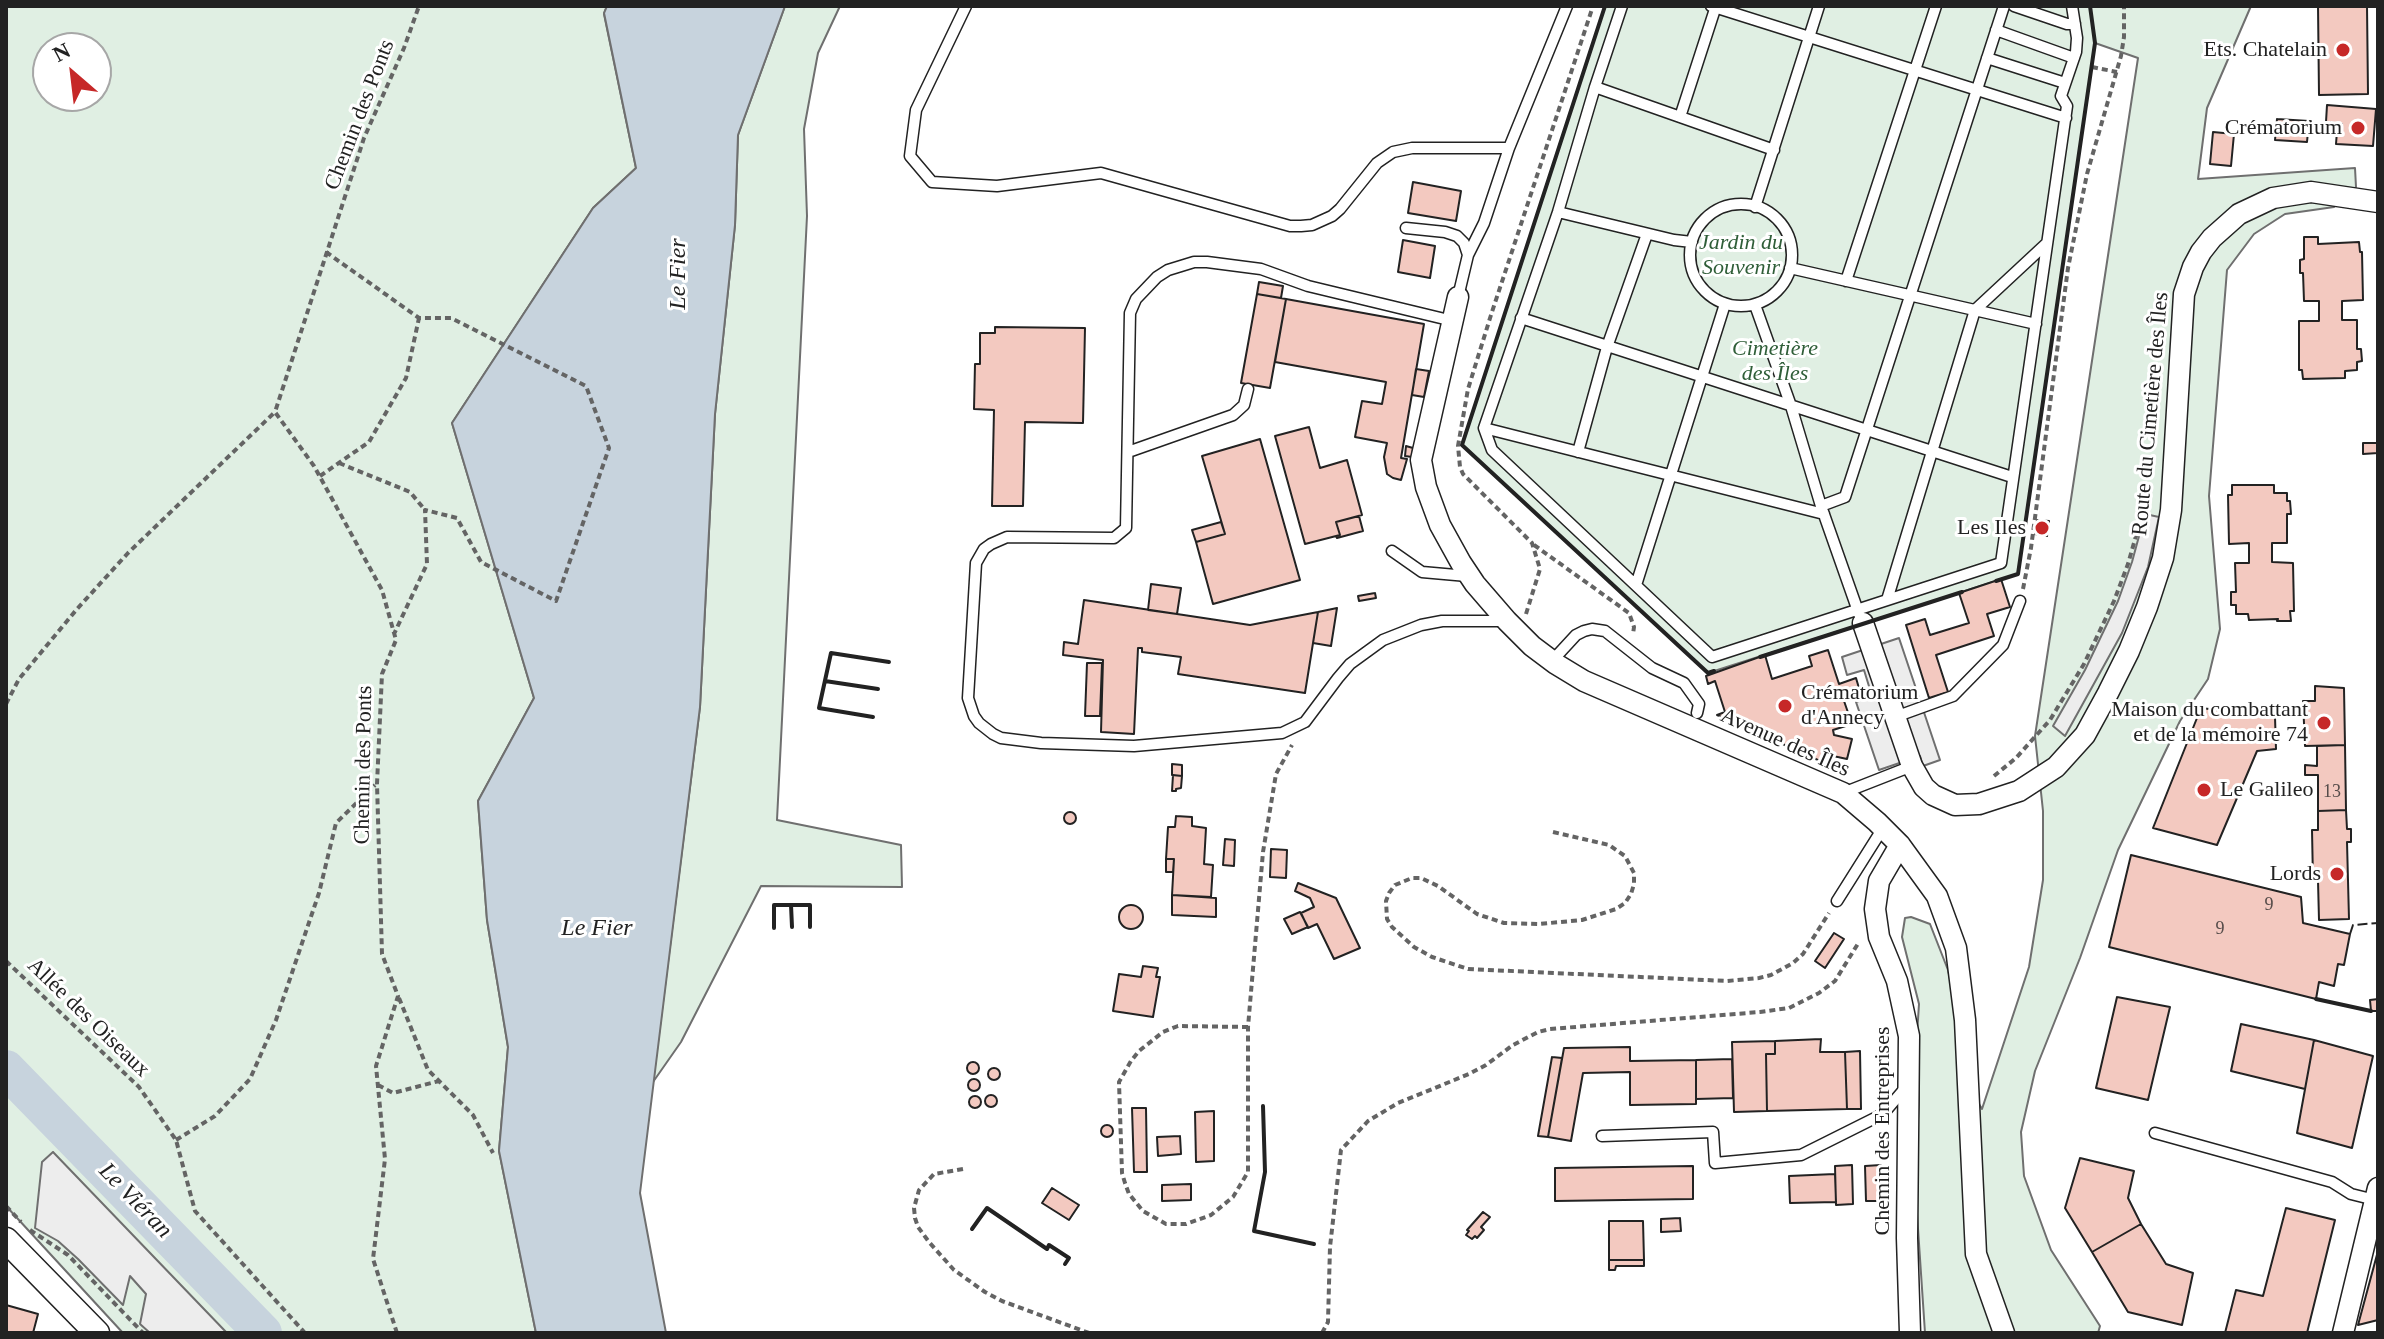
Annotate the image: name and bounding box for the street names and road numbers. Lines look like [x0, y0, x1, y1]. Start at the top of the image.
street label: Chemin des Ponts [319, 36, 401, 194]
street label: Route du Cimetière des Îles [2127, 291, 2175, 537]
street label: Chemin des Ponts [349, 685, 379, 845]
street label: Avenue des Îles [1716, 703, 1854, 783]
street label: Allée des Oiseaux [21, 953, 155, 1083]
street label: Chemin des Entreprises [1870, 1027, 1896, 1235]

